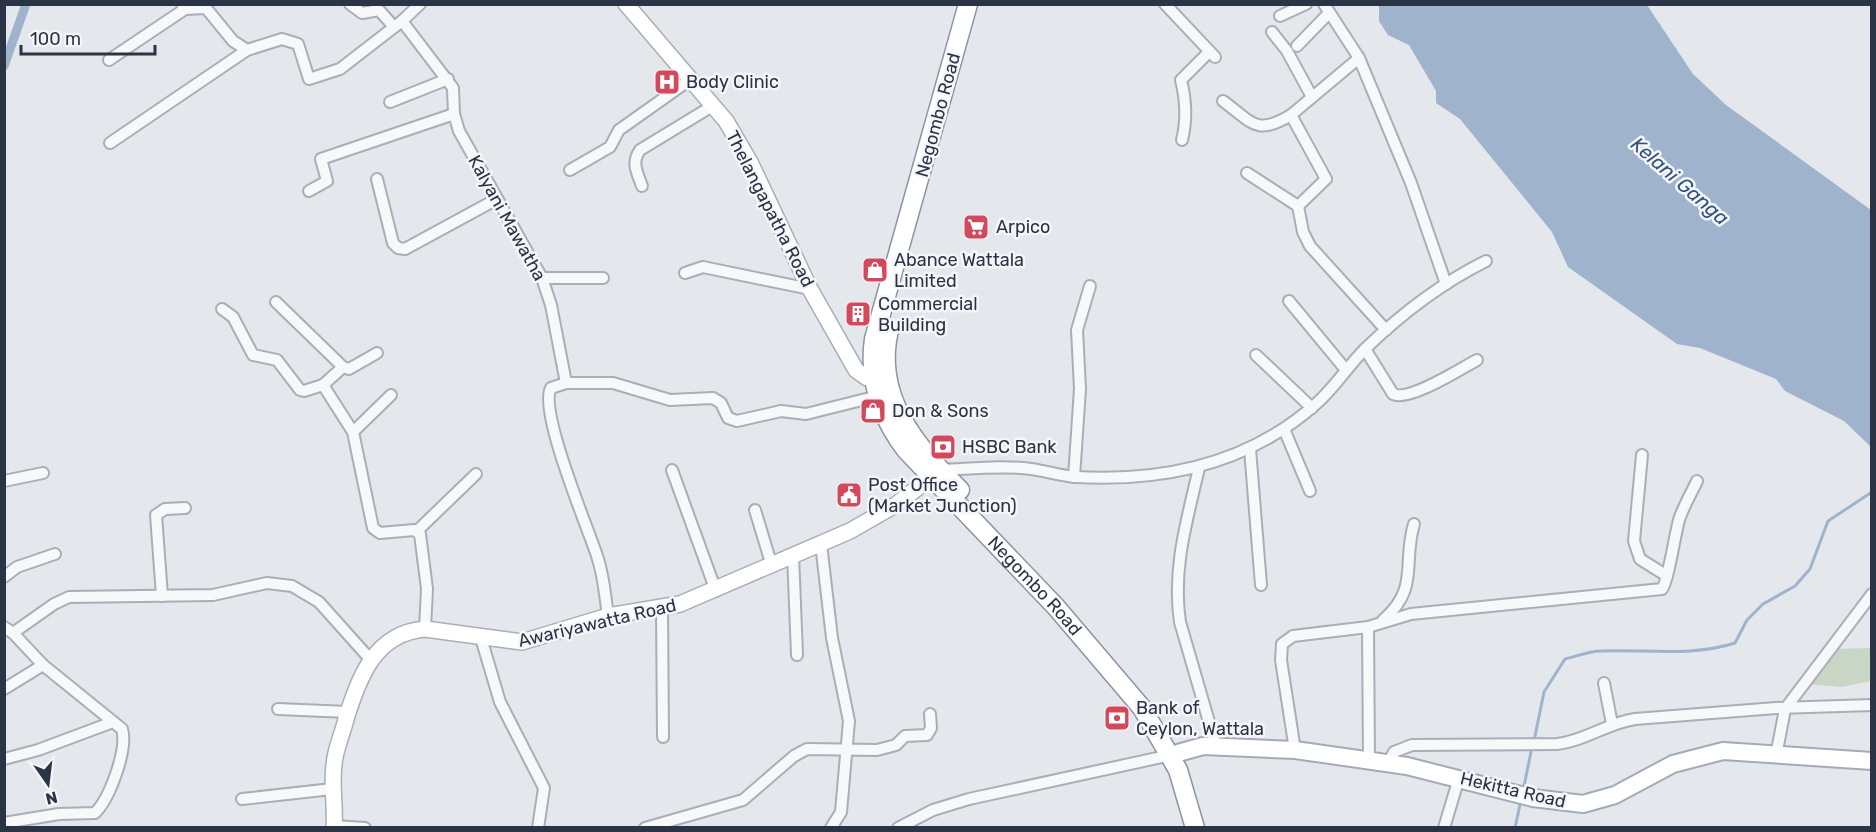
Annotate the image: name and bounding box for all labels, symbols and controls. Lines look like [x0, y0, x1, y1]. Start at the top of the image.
scale bar [21, 18, 154, 56]
text: 100 m [30, 28, 81, 50]
street label: Negombo Road [911, 50, 965, 180]
hospital icon: Body Clinic [652, 67, 682, 97]
place label: Body Clinic [686, 71, 779, 93]
street label: Thelangapatha Road [721, 127, 819, 291]
water label: Kelani Ganga [1626, 132, 1734, 230]
street label: Kalyani Mawatha [463, 151, 551, 285]
supermarket icon: Arpico [961, 212, 991, 242]
place label: Arpico [996, 216, 1050, 238]
place label: Abance Wattala Limited [894, 249, 1024, 292]
shop icon: Abance Wattala Limited [860, 255, 890, 285]
place label: Commercial Building [878, 293, 978, 336]
building icon: Commercial Building [843, 299, 873, 329]
shop icon: Don & Sons [858, 396, 888, 426]
place label: Don & Sons [892, 400, 989, 422]
bank icon: HSBC Bank [928, 432, 958, 462]
place label: HSBC Bank [962, 436, 1057, 458]
place label: Post Office (Market Junction) [868, 474, 1017, 517]
public building icon: Post Office (Market Junction) [834, 480, 864, 510]
street label: Negombo Road [983, 532, 1086, 640]
street label: Awariyawatta Road [516, 594, 678, 652]
place label: Bank of Ceylon, Wattala [1136, 697, 1264, 740]
bank icon: Bank of Ceylon, Wattala [1102, 703, 1132, 733]
north arrow [18, 754, 78, 814]
street label: Hekitta Road [1458, 767, 1568, 813]
text: N [44, 787, 59, 809]

